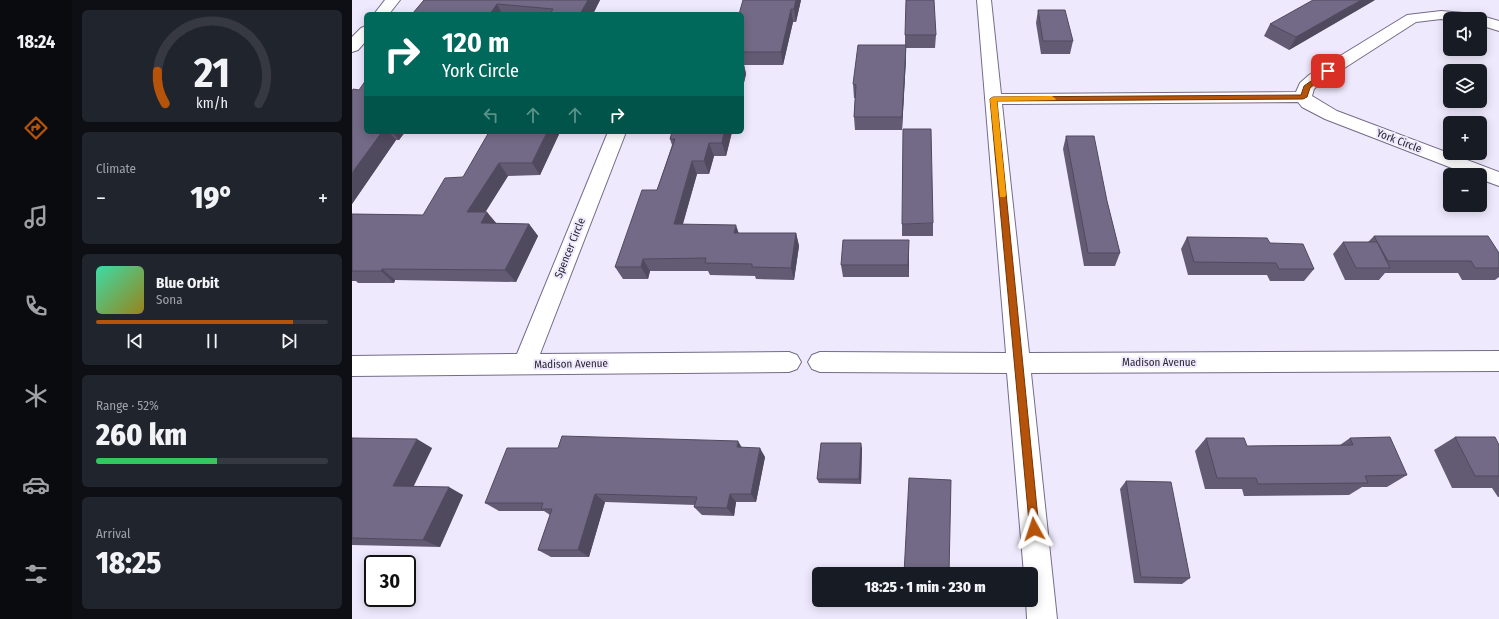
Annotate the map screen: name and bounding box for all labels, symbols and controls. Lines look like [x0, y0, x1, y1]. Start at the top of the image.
map controls [1443, 12, 1487, 212]
button: sound [1443, 12, 1487, 56]
text: 120 m [442, 26, 509, 59]
icon: right [376, 28, 428, 80]
text: 18:24 [17, 31, 55, 53]
text: 21 [193, 48, 230, 98]
pin [1311, 54, 1345, 88]
text: York Circle [442, 60, 519, 82]
icon: arrive [1317, 60, 1339, 82]
button: layers [1443, 64, 1487, 108]
text: km/h [196, 94, 228, 111]
icon: left [480, 104, 502, 126]
icon: ahead [522, 104, 544, 126]
icon: ahead [564, 104, 586, 126]
icon: right [606, 104, 628, 126]
icon: directions [22, 114, 50, 142]
button: + [1443, 116, 1487, 160]
street label: York Circle [1375, 127, 1423, 155]
text: Climate [96, 161, 136, 176]
button: − [1443, 168, 1487, 212]
text: 19° [191, 180, 233, 216]
text: − [96, 185, 106, 212]
text: + [318, 185, 328, 212]
icon: music [22, 203, 50, 231]
street label: Spencer Circle [552, 216, 588, 280]
text: Blue Orbit [156, 274, 219, 292]
icon: phone [22, 292, 50, 320]
text: Sona [156, 292, 183, 307]
icon: previous [124, 330, 146, 352]
icon: pause [201, 330, 223, 352]
icon: next [278, 330, 300, 352]
street label: Madison Avenue [1122, 356, 1196, 369]
street label: Madison Avenue [534, 357, 608, 371]
icon: climate [22, 382, 50, 410]
text: Range · 52% [96, 398, 159, 413]
text: 260 km [96, 417, 187, 453]
icon: car [22, 471, 50, 499]
position arrow [1013, 508, 1055, 550]
text: Arrival [96, 526, 130, 541]
text: 18:25 [96, 545, 161, 581]
speed limit sign: 30 [364, 555, 416, 607]
icon: filters [22, 560, 50, 588]
text: 18:25 · 1 min · 230 m [864, 578, 986, 596]

